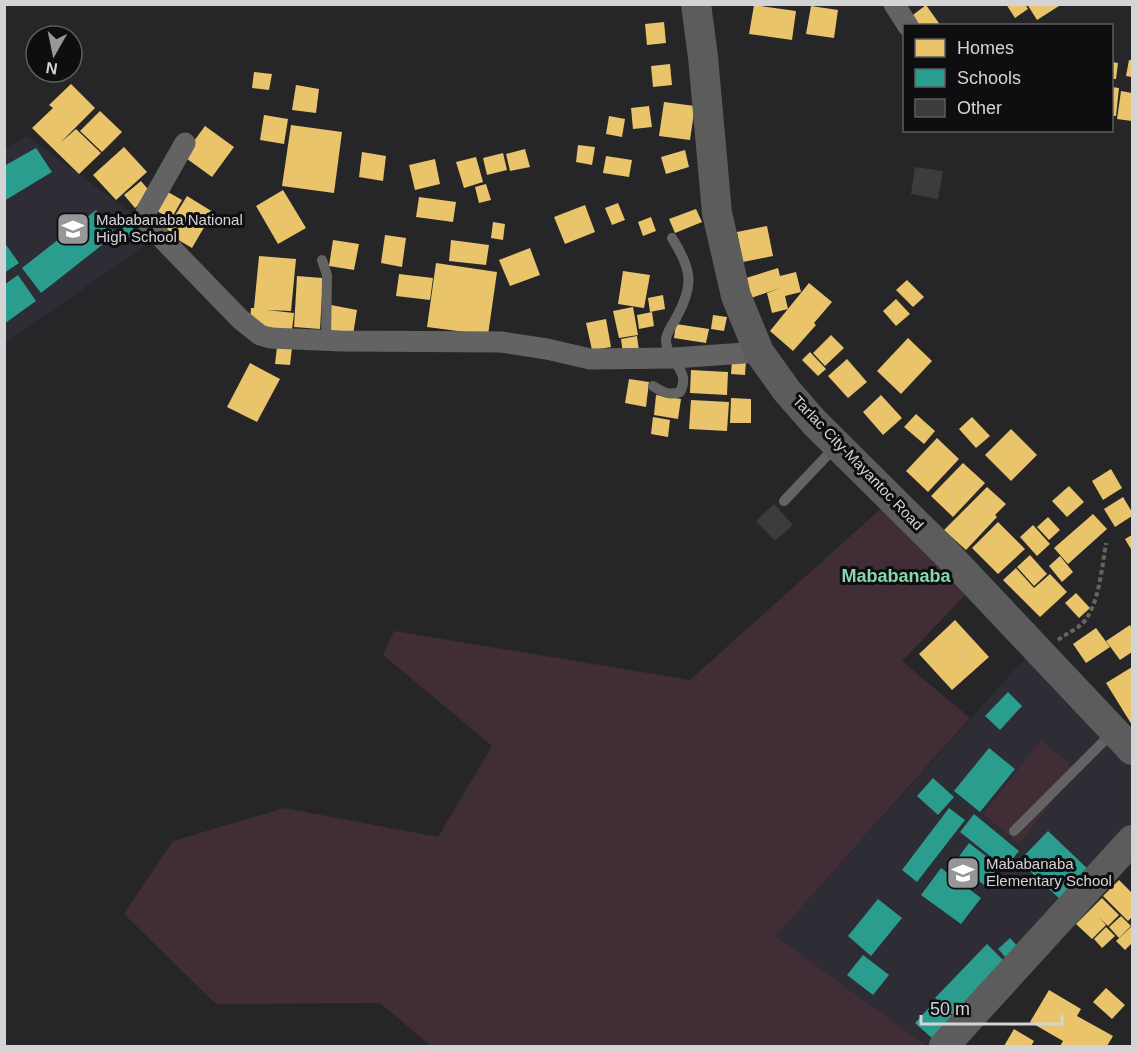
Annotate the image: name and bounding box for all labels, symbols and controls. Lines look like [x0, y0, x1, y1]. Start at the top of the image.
north arrow [24, 24, 84, 84]
legend [903, 24, 1113, 132]
text: Homes [957, 38, 1014, 58]
text: N [45, 59, 59, 78]
text: Schools [957, 68, 1021, 88]
text: Other [957, 98, 1002, 118]
school or university icon: Mababanaba National High School [55, 211, 91, 247]
place label: Mababanaba National High School [96, 211, 243, 245]
street label: Tarlac City-Mayantoc Road [790, 392, 927, 533]
district label: Mababanaba [841, 566, 952, 586]
school or university icon: Mababanaba Elementary School [945, 855, 981, 891]
place label: Mababanaba Elementary School [986, 855, 1112, 889]
scale bar [921, 988, 1062, 1026]
text: 50 m [930, 999, 970, 1019]

